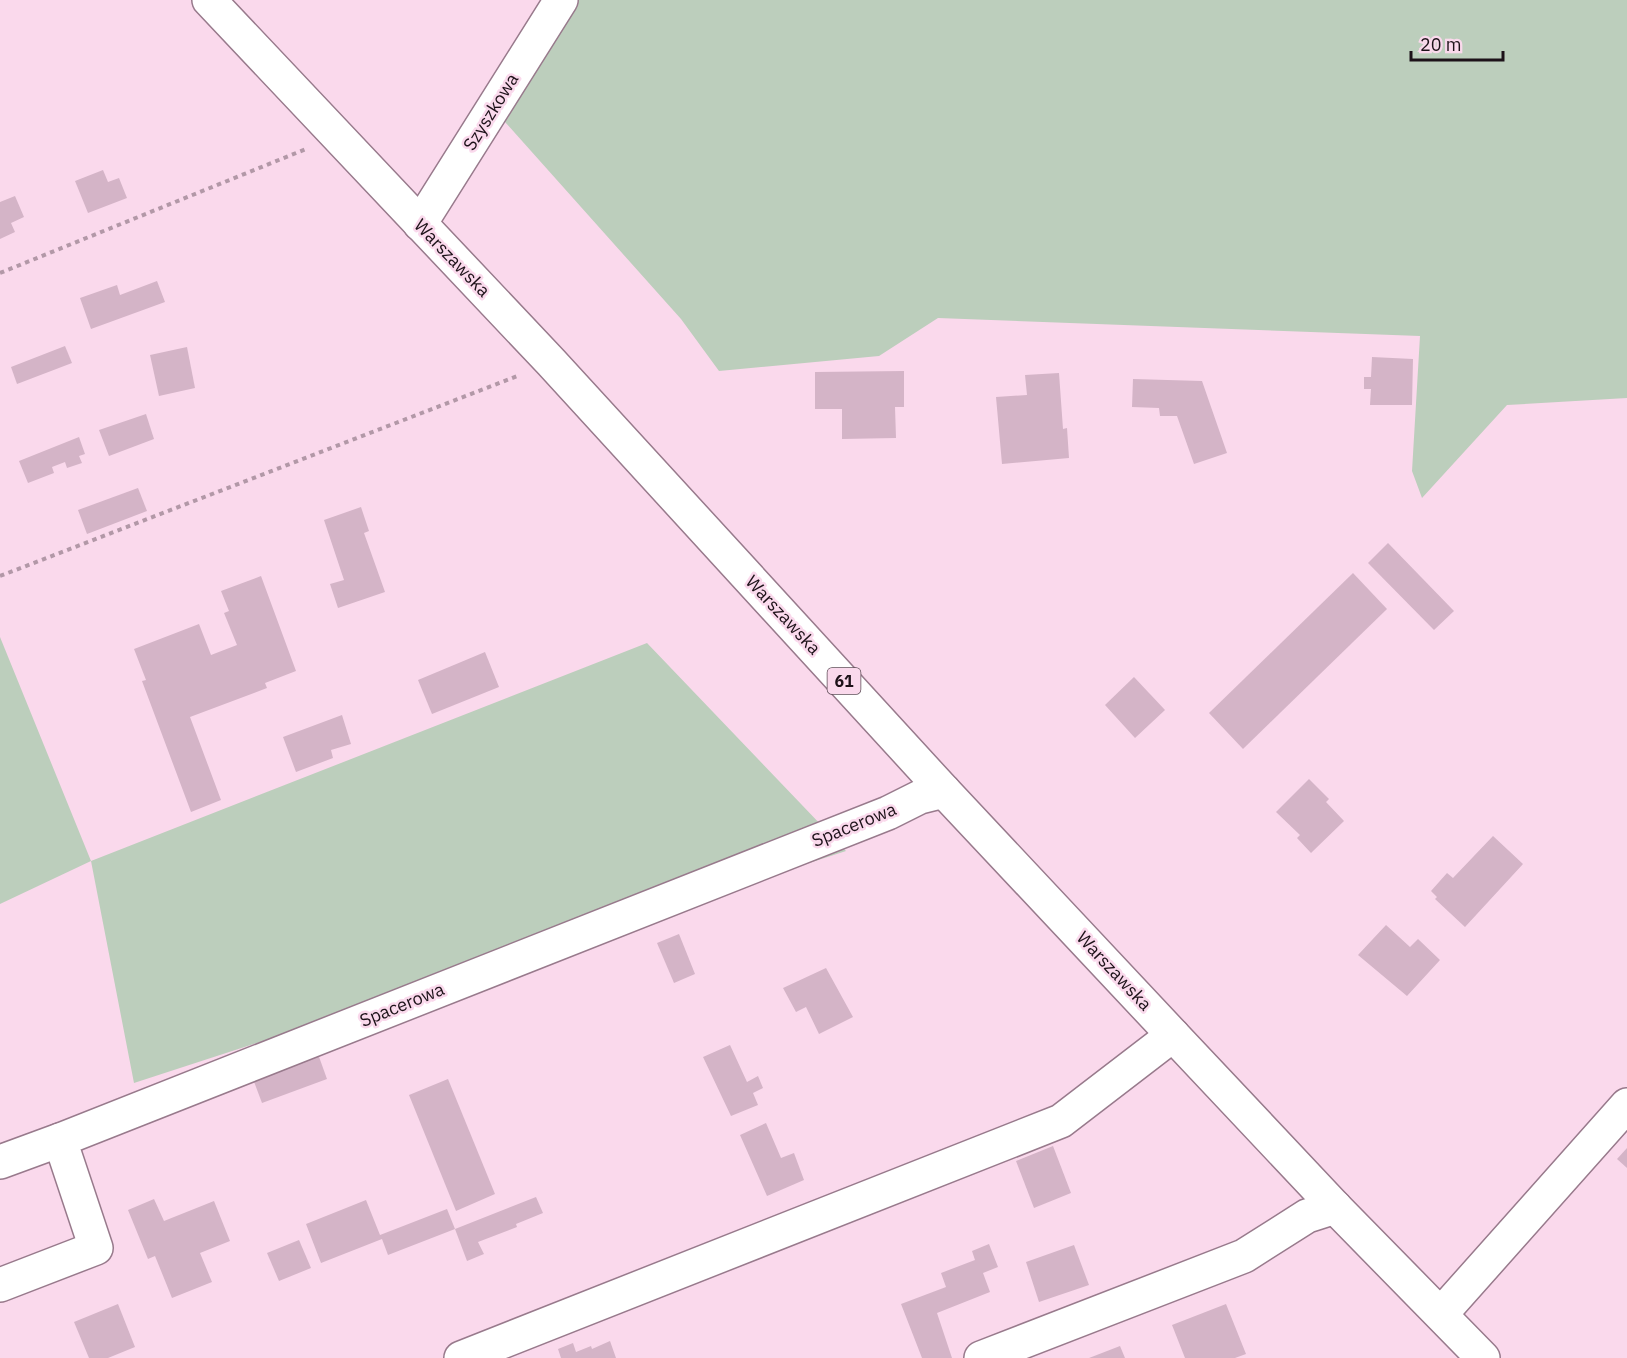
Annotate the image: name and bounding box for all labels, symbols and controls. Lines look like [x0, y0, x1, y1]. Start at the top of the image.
scale bar [1411, 24, 1502, 62]
text: 20 m [1420, 33, 1462, 56]
street label: Szyszkowa [458, 68, 524, 155]
street label: Warszawska [409, 214, 496, 302]
street label: Warszawska [741, 570, 826, 659]
road number: 61 [828, 668, 860, 694]
street label: Spacerowa [808, 797, 900, 852]
street label: Warszawska [1072, 926, 1157, 1015]
street label: Spacerowa [356, 977, 448, 1032]

